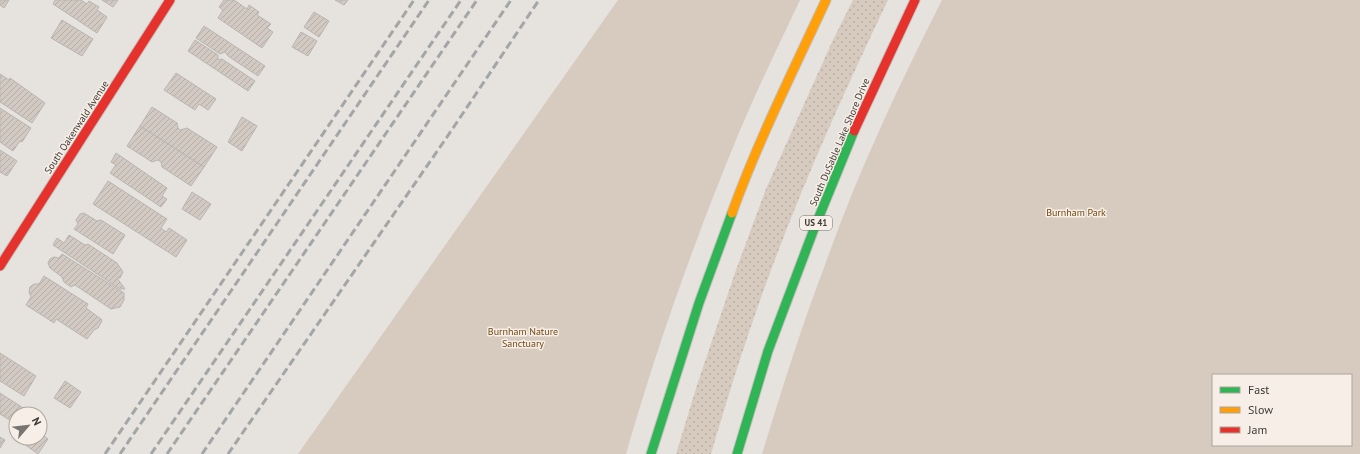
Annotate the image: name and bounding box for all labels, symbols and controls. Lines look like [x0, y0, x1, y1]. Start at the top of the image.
street label: South DuSable Lake Shore Drive [807, 76, 872, 208]
street label: South Oakenwald Avenue [41, 78, 112, 176]
park label: Burnham Park [1046, 206, 1106, 219]
road number: US 41 [800, 216, 832, 230]
park label: Burnham Nature Sanctuary [488, 325, 558, 350]
legend [1212, 374, 1352, 446]
text: Fast [1248, 382, 1269, 397]
text: Slow [1248, 402, 1273, 417]
north arrow [8, 406, 48, 446]
text: N [29, 415, 45, 428]
text: Jam [1247, 422, 1267, 437]

